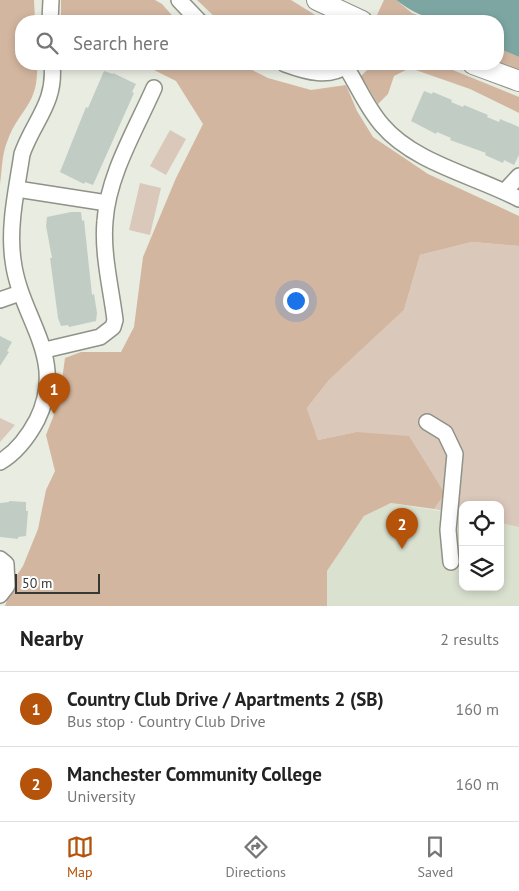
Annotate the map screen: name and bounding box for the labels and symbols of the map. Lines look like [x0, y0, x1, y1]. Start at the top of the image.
your location [283, 288, 309, 314]
pin: 1 [38, 373, 70, 414]
pin: 2 [386, 508, 418, 549]
scale bar [15, 571, 100, 594]

